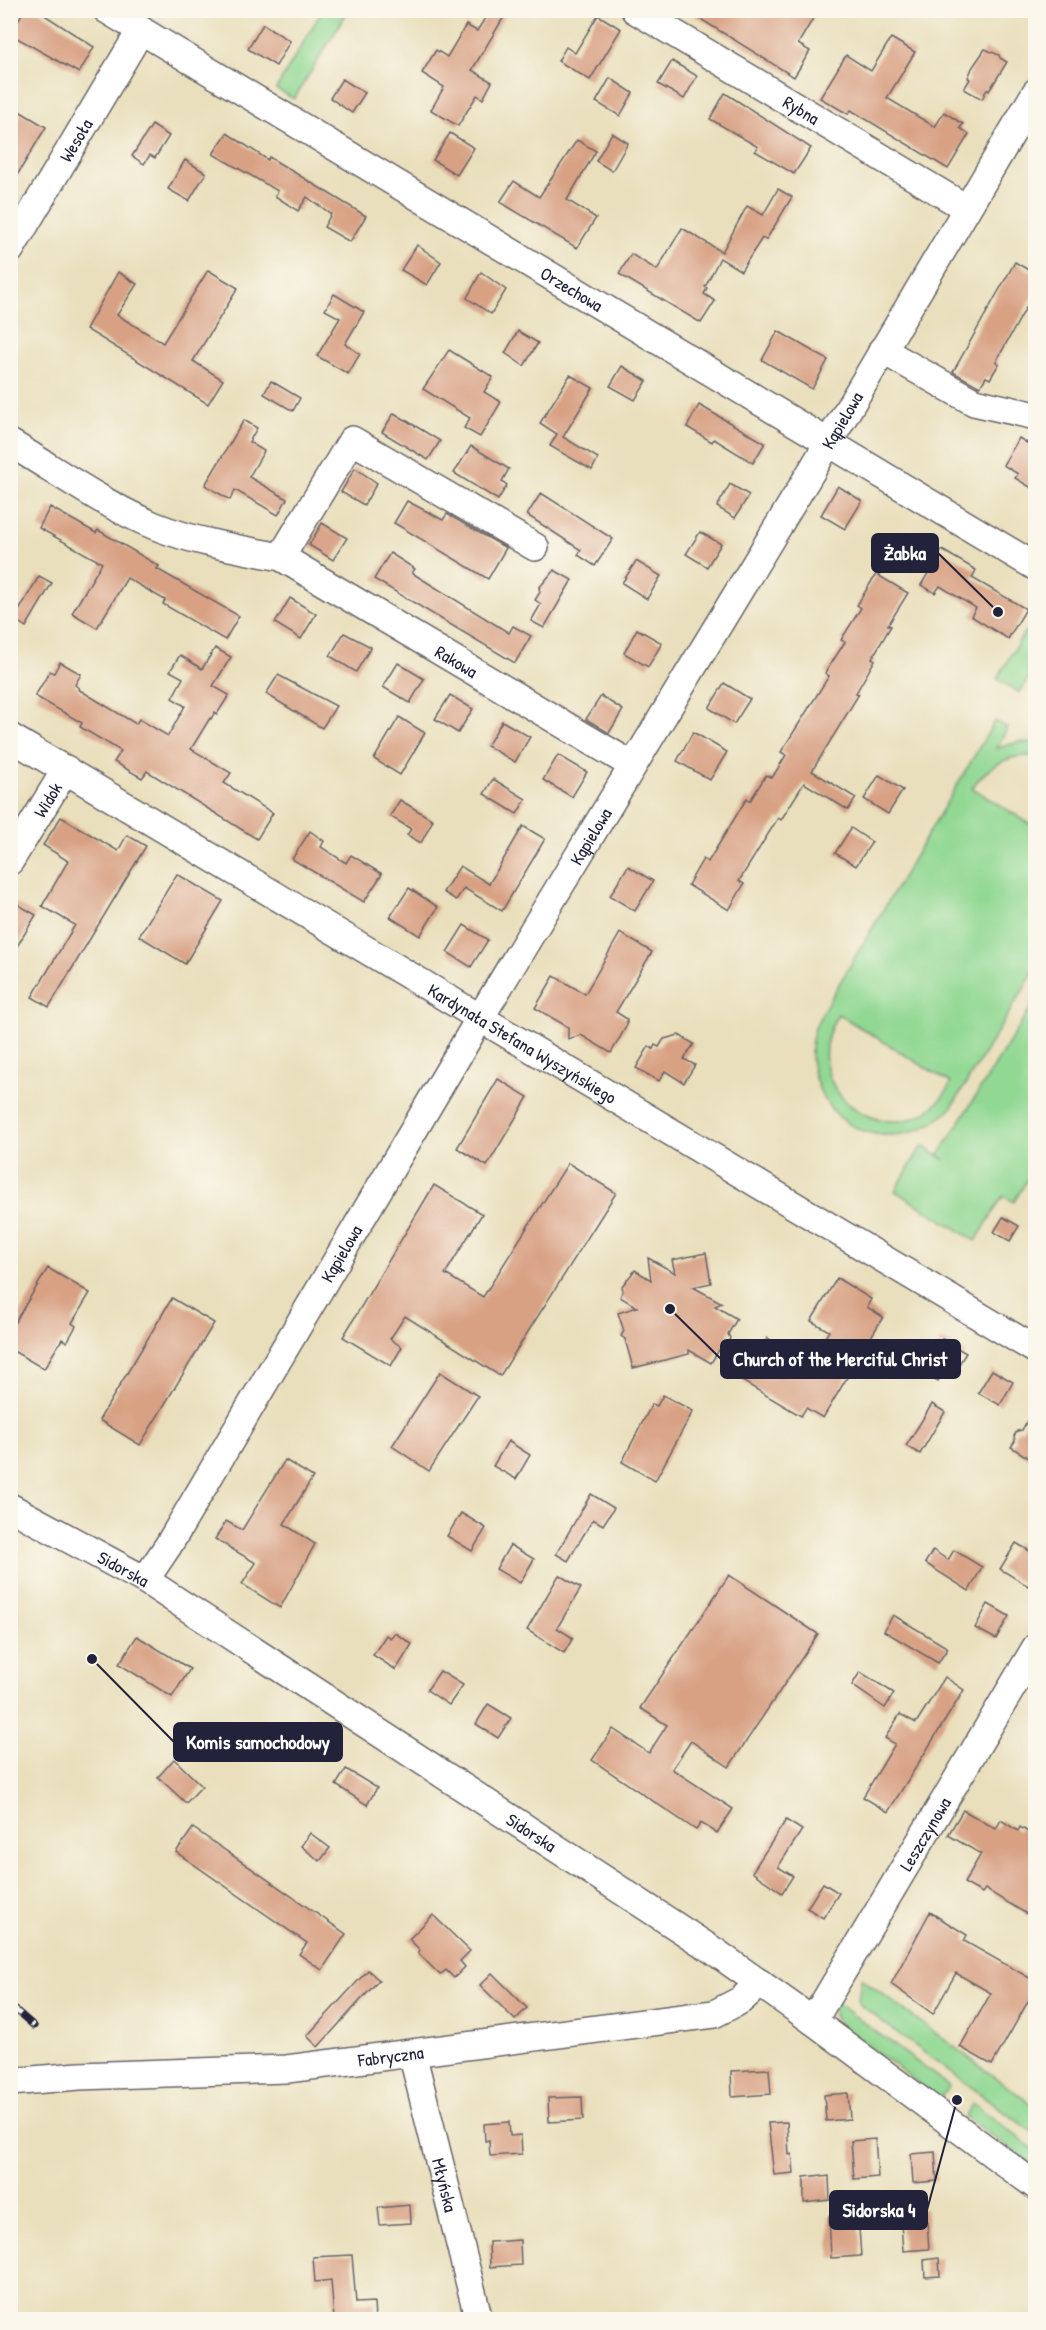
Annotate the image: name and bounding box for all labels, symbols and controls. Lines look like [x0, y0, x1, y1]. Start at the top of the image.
street label: Rybna [779, 89, 824, 130]
street label: Wesoła [53, 114, 98, 166]
street label: Orzechowa [536, 260, 608, 317]
street label: Kąpielowa [815, 387, 868, 454]
callout: Żabka [872, 534, 938, 572]
text: Żabka [884, 539, 926, 566]
street label: Rakowa [431, 639, 482, 683]
street label: Widok [27, 777, 68, 822]
street label: Kąpielowa [563, 803, 617, 870]
street label: Kardynała Stefana Wyszyńskiego [423, 977, 622, 1109]
street label: Kąpielowa [314, 1220, 368, 1287]
callout: Church of the Merciful Christ [721, 1340, 960, 1378]
text: Church of the Merciful Christ [733, 1345, 948, 1372]
street label: Sidorska [93, 1544, 154, 1592]
callout: Komis samochodowy [174, 1723, 342, 1761]
text: Komis samochodowy [186, 1728, 330, 1756]
street label: Leszczynowa [893, 1792, 956, 1875]
street label: Sidorska [502, 1807, 561, 1858]
street label: Fabryczna [356, 2039, 425, 2072]
street label: Młyńska [426, 2155, 464, 2215]
callout: Sidorska 4 [830, 2191, 927, 2229]
text: Sidorska 4 [842, 2196, 916, 2223]

